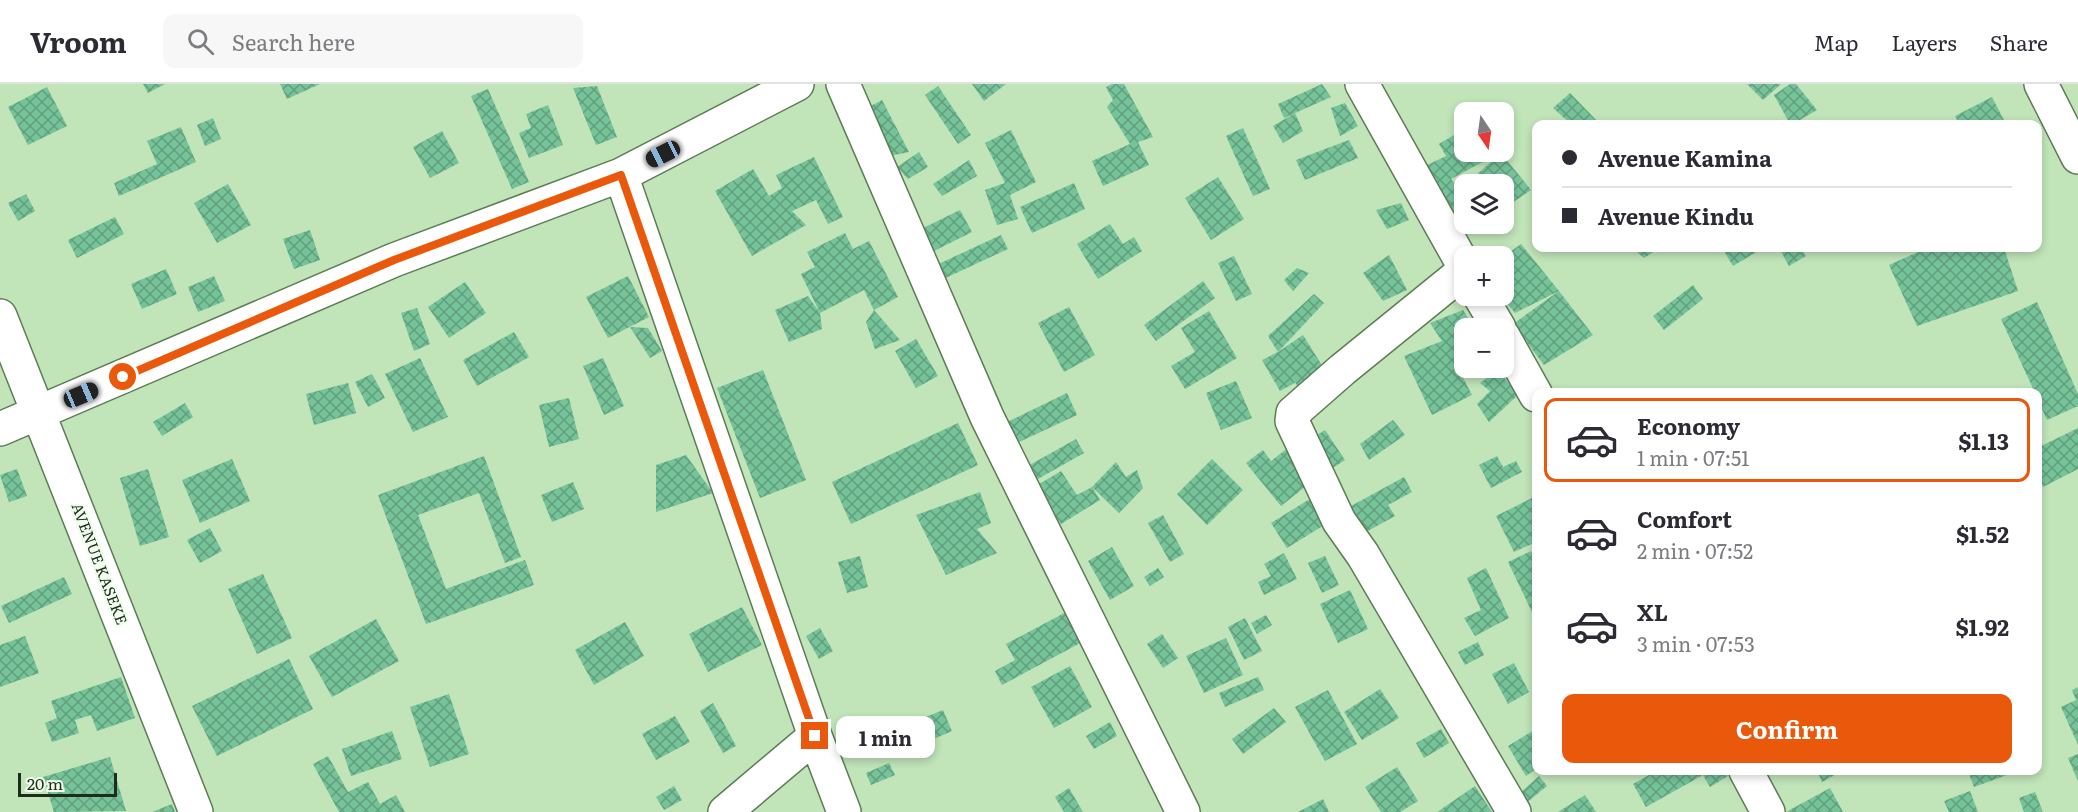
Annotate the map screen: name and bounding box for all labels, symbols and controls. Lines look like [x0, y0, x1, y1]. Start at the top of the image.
search box [163, 14, 583, 68]
text: Vroom [30, 20, 127, 62]
icon: search [184, 25, 217, 58]
text: Search here [232, 25, 355, 58]
text: Map [1814, 26, 1859, 57]
text: Layers [1892, 26, 1957, 57]
text: Share [1990, 26, 2048, 57]
north arrow [1454, 102, 1514, 162]
map controls [1454, 102, 1514, 378]
car [643, 138, 683, 170]
text: Avenue Kamina [1598, 141, 1772, 174]
button: layers [1454, 174, 1514, 234]
text: Avenue Kindu [1598, 199, 1754, 232]
button: + [1454, 246, 1514, 306]
button: − [1454, 318, 1514, 378]
route start [109, 363, 136, 390]
car [61, 380, 101, 410]
text: Economy [1637, 409, 1740, 442]
icon: car [1565, 413, 1619, 467]
text: $1.13 [1958, 424, 2009, 457]
text: 1 min · 07:51 [1637, 442, 1749, 472]
street label: AVENUE KASEKE [67, 499, 134, 628]
text: Comfort [1637, 502, 1732, 535]
icon: car [1565, 506, 1619, 560]
text: $1.52 [1956, 517, 2009, 550]
text: 2 min · 07:52 [1637, 535, 1753, 565]
text: XL [1637, 595, 1668, 628]
icon: car [1565, 599, 1619, 653]
text: $1.92 [1955, 610, 2009, 643]
text: 3 min · 07:53 [1637, 628, 1755, 658]
button: Confirm [1562, 694, 2012, 763]
callout: 1 min [836, 715, 935, 757]
route end [801, 722, 828, 749]
text: 1 min [859, 722, 912, 752]
scale bar [18, 770, 117, 798]
text: 20 m [27, 771, 63, 795]

